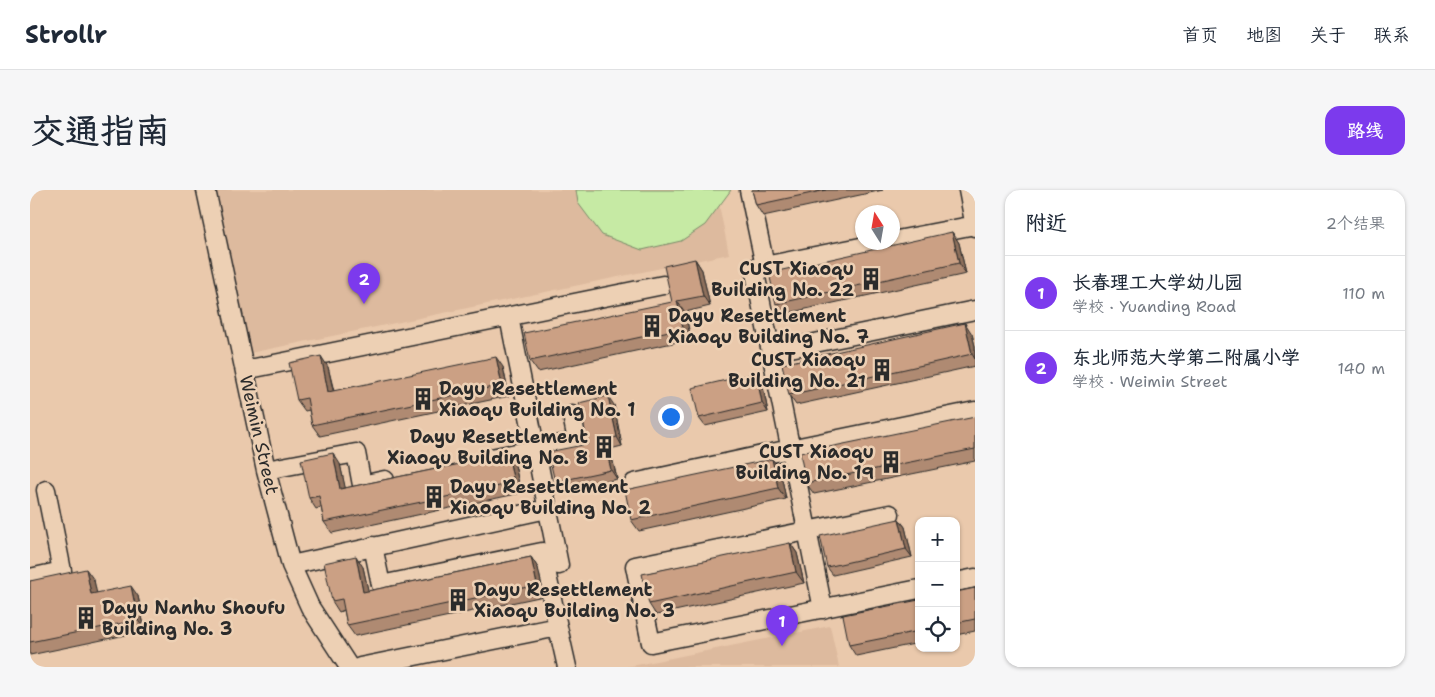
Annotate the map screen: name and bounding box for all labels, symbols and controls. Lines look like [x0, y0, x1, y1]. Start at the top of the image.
text: Strollr [25, 19, 107, 51]
text: 首页 [1182, 23, 1218, 47]
text: 地图 [1246, 23, 1282, 47]
text: 关于 [1310, 23, 1346, 47]
text: 联系 [1374, 23, 1410, 47]
button: 路线 [1325, 106, 1405, 155]
text: 交通指南 [30, 107, 170, 154]
north arrow [855, 205, 900, 250]
text: 附近 [1025, 209, 1067, 237]
text: 2个结果 [1326, 213, 1385, 234]
place label: CUST Xiaoqu Building No. 22 [711, 257, 854, 302]
pin: 2 [348, 263, 380, 304]
building icon: CUST Xiaoqu Building No. 22 [858, 266, 884, 292]
text: 长春理工大学幼儿园 [1072, 270, 1243, 295]
text: 1 [1037, 283, 1045, 304]
text: 110 m [1342, 283, 1385, 304]
text: 学校 · Yuanding Road [1072, 296, 1236, 317]
place label: Dayu Resettlement Xiaoqu Building No. 7 [668, 304, 869, 349]
building icon: Dayu Resettlement Xiaoqu Building No. 7 [639, 313, 665, 339]
text: 东北师范大学第二附属小学 [1072, 345, 1300, 370]
place label: CUST Xiaoqu Building No. 21 [728, 348, 866, 393]
building icon: CUST Xiaoqu Building No. 21 [869, 357, 895, 383]
text: 2 [1035, 358, 1047, 379]
text: 140 m [1338, 358, 1385, 379]
text: 学校 · Weimin Street [1072, 371, 1228, 392]
street label: Weimin Street [234, 373, 284, 497]
place label: Dayu Resettlement Xiaoqu Building No. 1 [439, 377, 635, 422]
building icon: Dayu Resettlement Xiaoqu Building No. 1 [410, 386, 436, 412]
your location [658, 404, 684, 430]
place label: Dayu Resettlement Xiaoqu Building No. 8 [387, 425, 588, 470]
building icon: Dayu Resettlement Xiaoqu Building No. 8 [591, 434, 617, 460]
place label: CUST Xiaoqu Building No. 19 [736, 440, 874, 485]
building icon: CUST Xiaoqu Building No. 19 [878, 449, 904, 475]
place label: Dayu Resettlement Xiaoqu Building No. 2 [450, 475, 651, 520]
building icon: Dayu Resettlement Xiaoqu Building No. 2 [421, 484, 447, 510]
map controls [915, 517, 960, 652]
button: + [915, 517, 960, 562]
button: − [915, 562, 960, 607]
place label: Dayu Resettlement Xiaoqu Building No. 3 [474, 578, 675, 623]
building icon: Dayu Resettlement Xiaoqu Building No. 3 [445, 587, 471, 613]
place label: Dayu Nanhu Shoufu Building No. 3 [102, 596, 286, 641]
building icon: Dayu Nanhu Shoufu Building No. 3 [73, 605, 99, 631]
pin: 1 [766, 605, 798, 646]
button: locate [915, 607, 960, 652]

